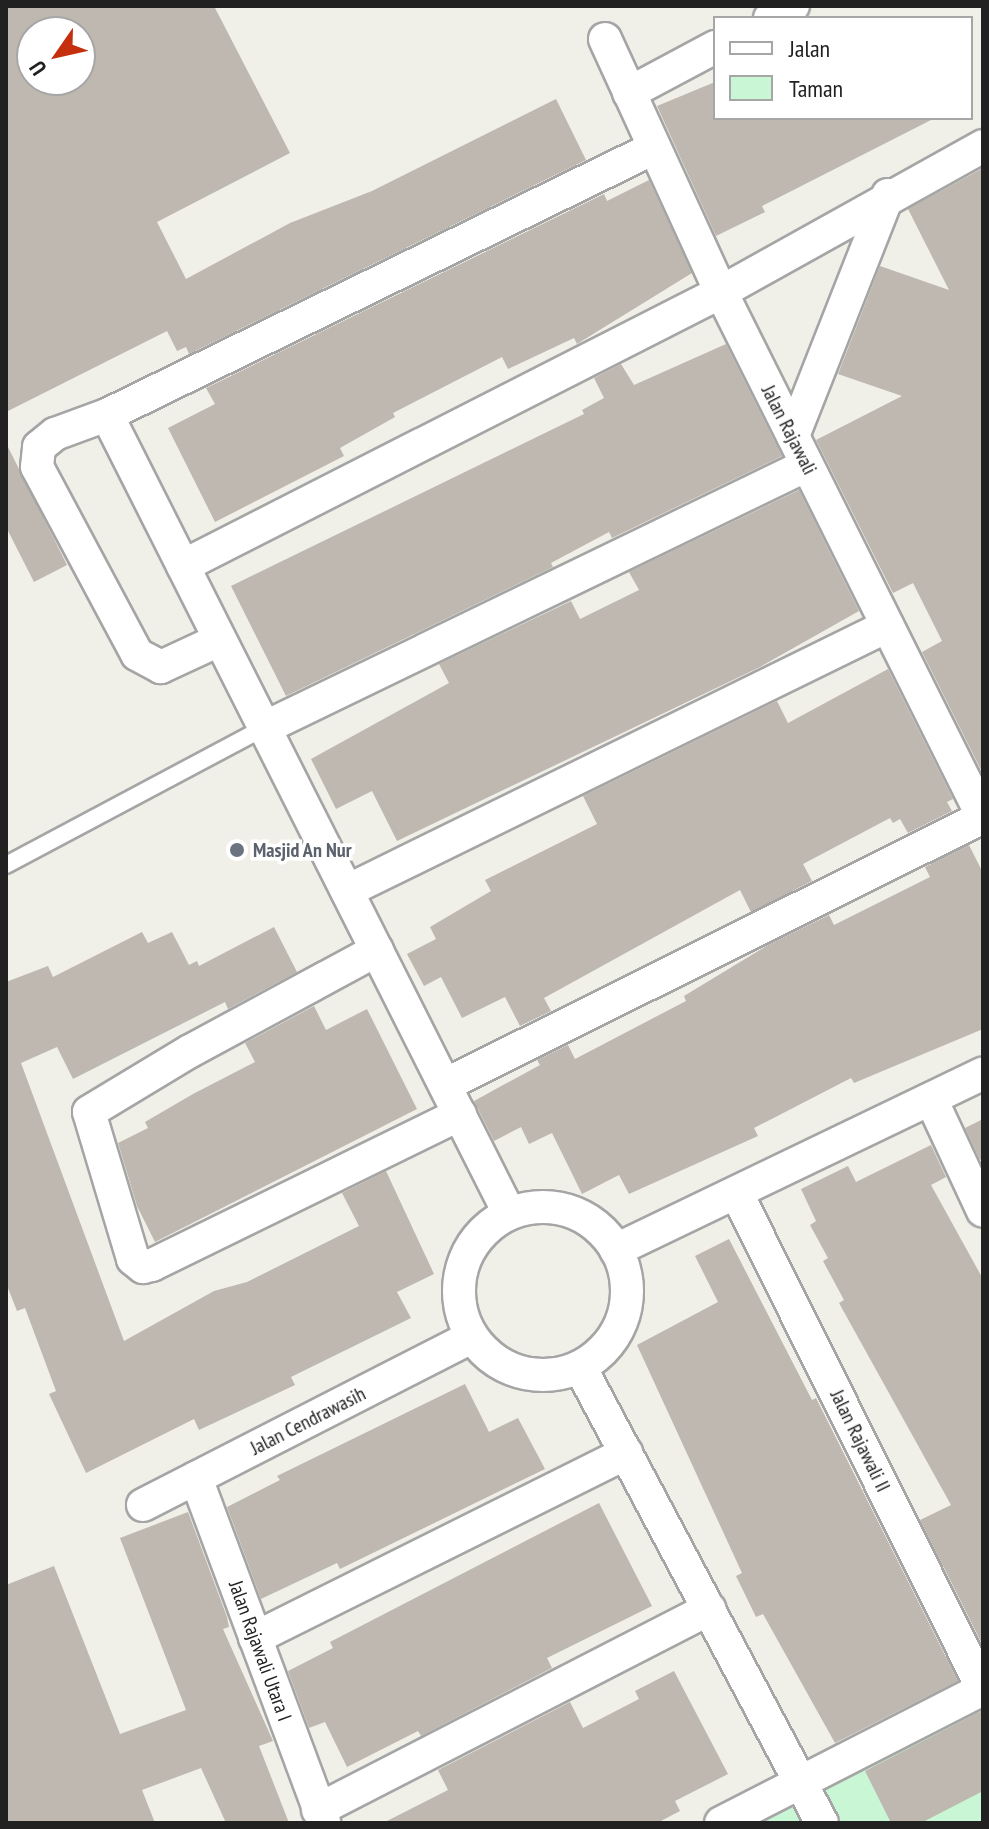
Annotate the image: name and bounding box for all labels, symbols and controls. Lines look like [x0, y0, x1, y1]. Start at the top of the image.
north arrow [16, 16, 96, 96]
legend [713, 16, 973, 120]
text: Jalan [789, 33, 830, 64]
text: U [23, 56, 53, 81]
text: Taman [789, 73, 843, 104]
street label: Jalan Rajawali [756, 381, 822, 479]
place label: Masjid An Nur [253, 838, 352, 862]
marker: Masjid An Nur [228, 841, 246, 859]
street label: Jalan Cendrawasih [246, 1382, 370, 1460]
street label: Jalan Rajawali II [825, 1386, 895, 1496]
street label: Jalan Rajawali Utara I [223, 1577, 297, 1725]

